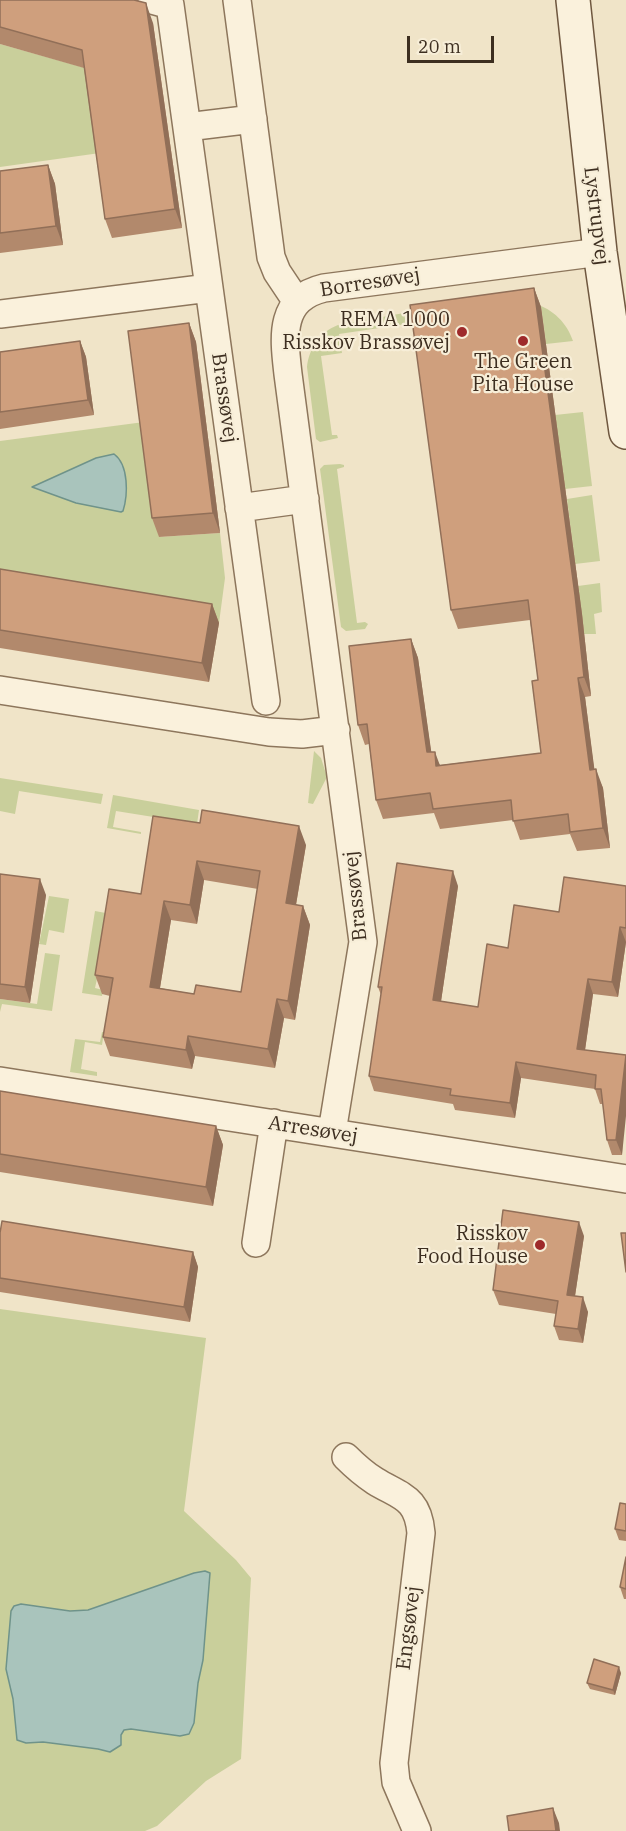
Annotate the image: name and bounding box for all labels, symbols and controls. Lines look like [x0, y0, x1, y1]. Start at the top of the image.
scale bar [410, 24, 497, 62]
text: 20 m [418, 35, 461, 58]
street label: Lystrupvej [578, 165, 614, 267]
street label: Borresøvej [318, 263, 422, 303]
place label: REMA 1000 Risskov Brassøvej [282, 308, 450, 355]
marker: REMA 1000 Risskov Brassøvej [455, 325, 469, 339]
marker: The Green Pita House [516, 334, 530, 348]
place label: The Green Pita House [472, 350, 574, 397]
street label: Brassøvej [206, 351, 242, 445]
street label: Brassøvej [339, 850, 373, 942]
street label: Arresøvej [267, 1111, 359, 1149]
place label: Risskov Food House [417, 1222, 528, 1269]
marker: Risskov Food House [533, 1238, 547, 1252]
street label: Engsøvej [392, 1585, 426, 1671]

